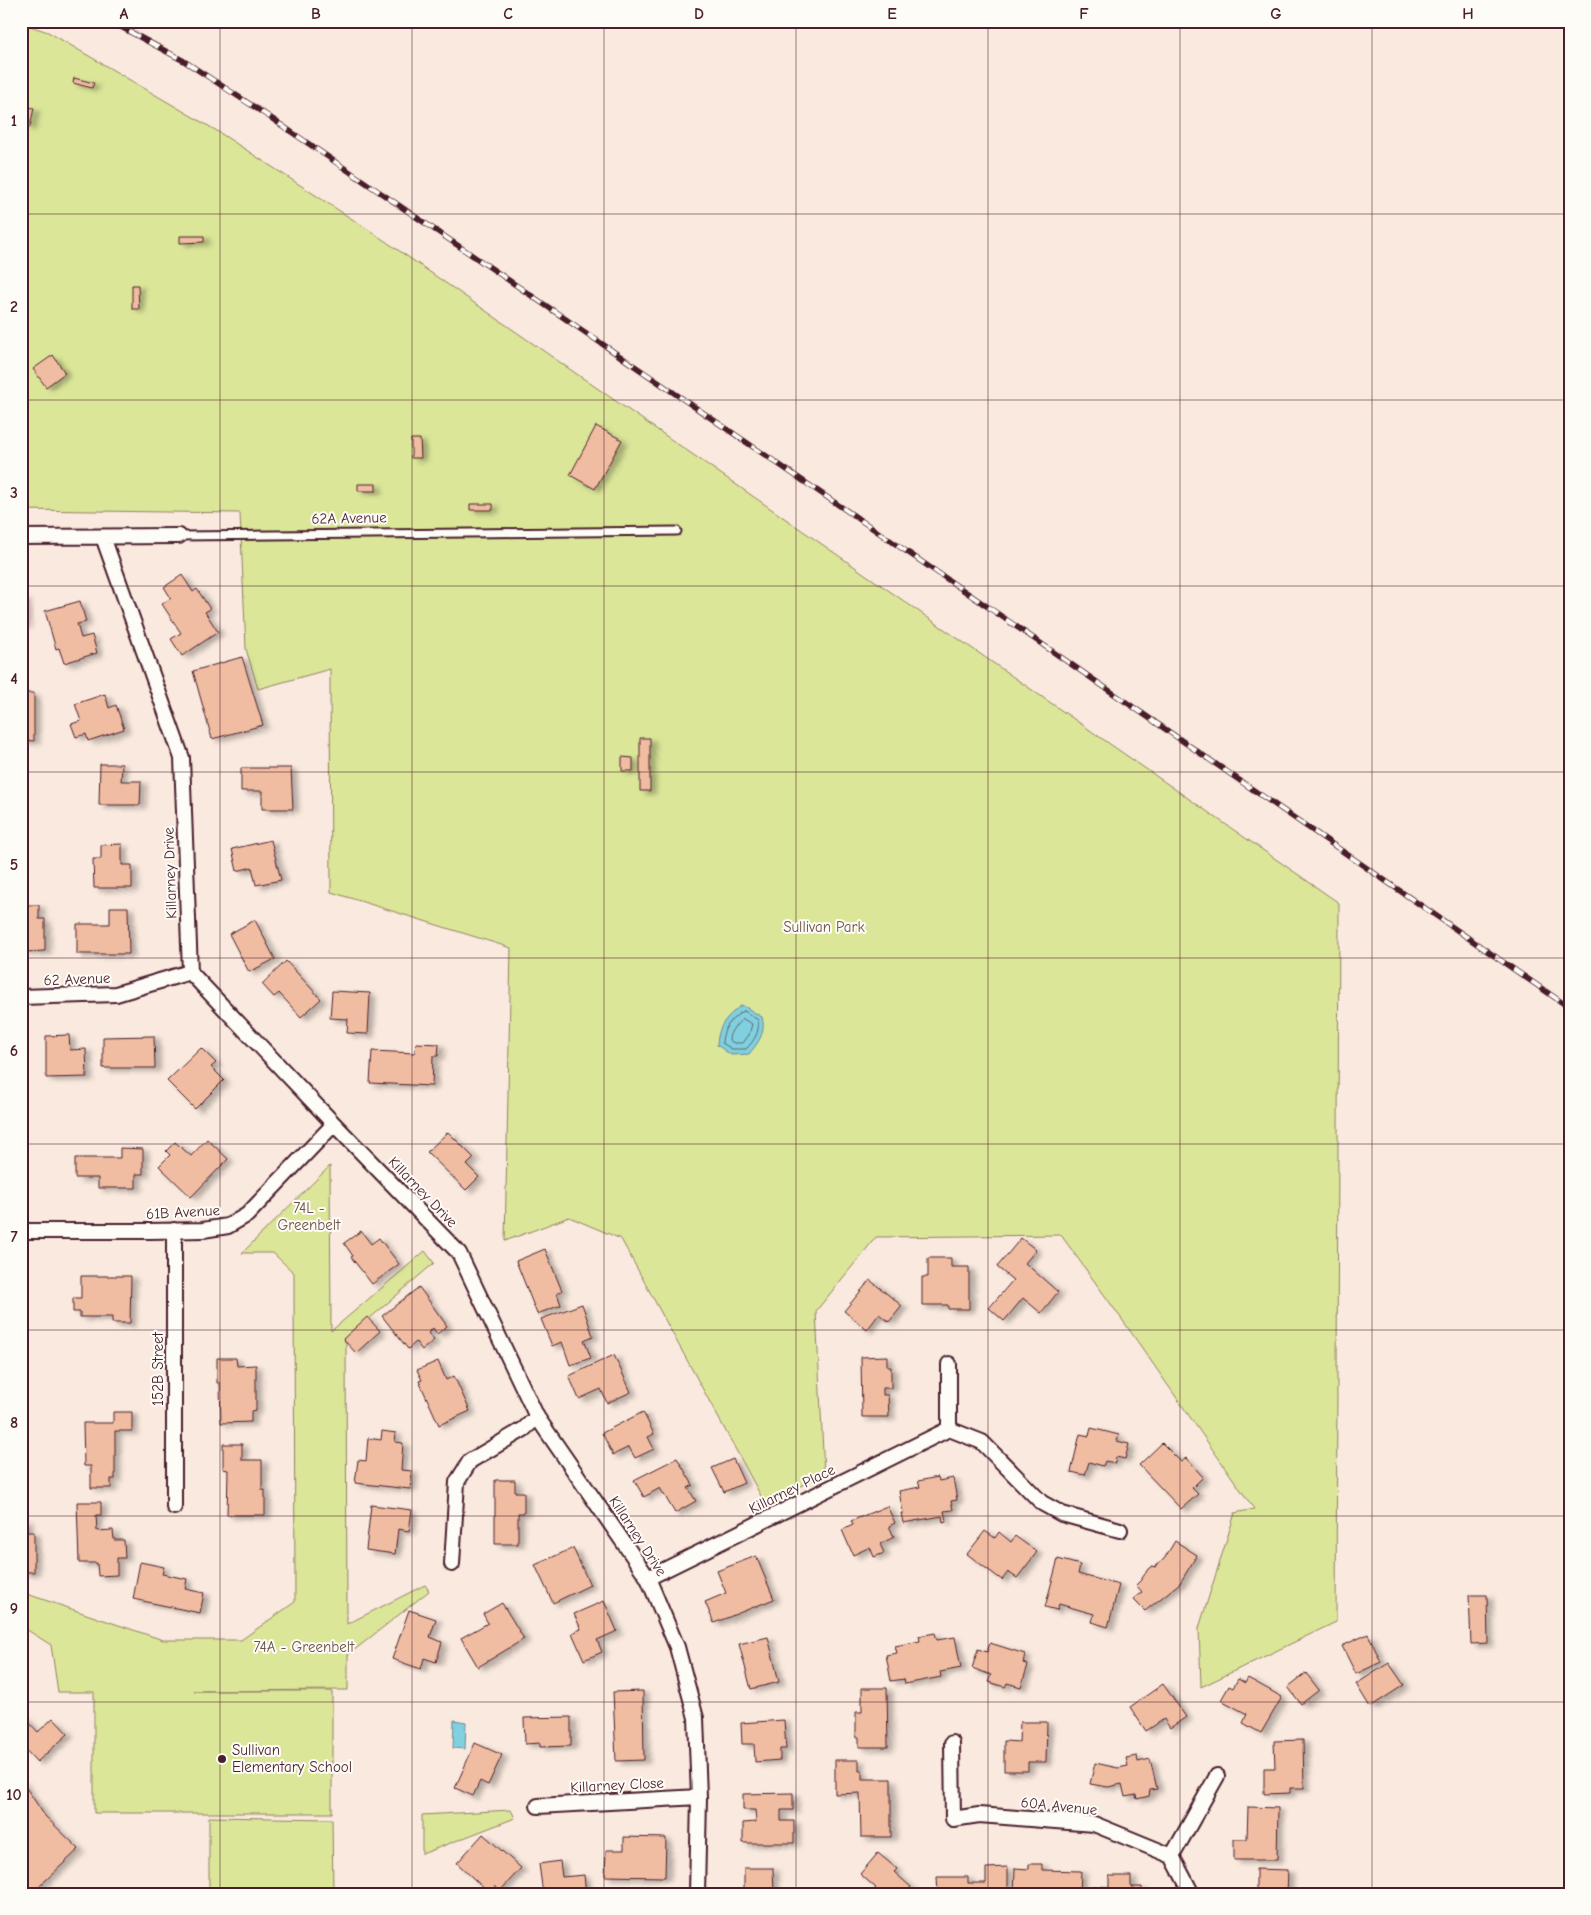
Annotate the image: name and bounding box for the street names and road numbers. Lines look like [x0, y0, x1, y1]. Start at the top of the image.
street label: 62A Avenue [311, 508, 387, 528]
street label: Killarney Drive [159, 826, 181, 919]
street label: 62 Avenue [43, 969, 111, 989]
street label: Killarney Drive [385, 1153, 462, 1232]
street label: 61B Avenue [146, 1201, 221, 1223]
street label: 152B Street [149, 1331, 167, 1406]
street label: Killarney Place [746, 1460, 839, 1518]
street label: Killarney Drive [605, 1493, 671, 1580]
street label: Killarney Close [570, 1774, 665, 1796]
street label: 60A Avenue [1020, 1793, 1099, 1819]

